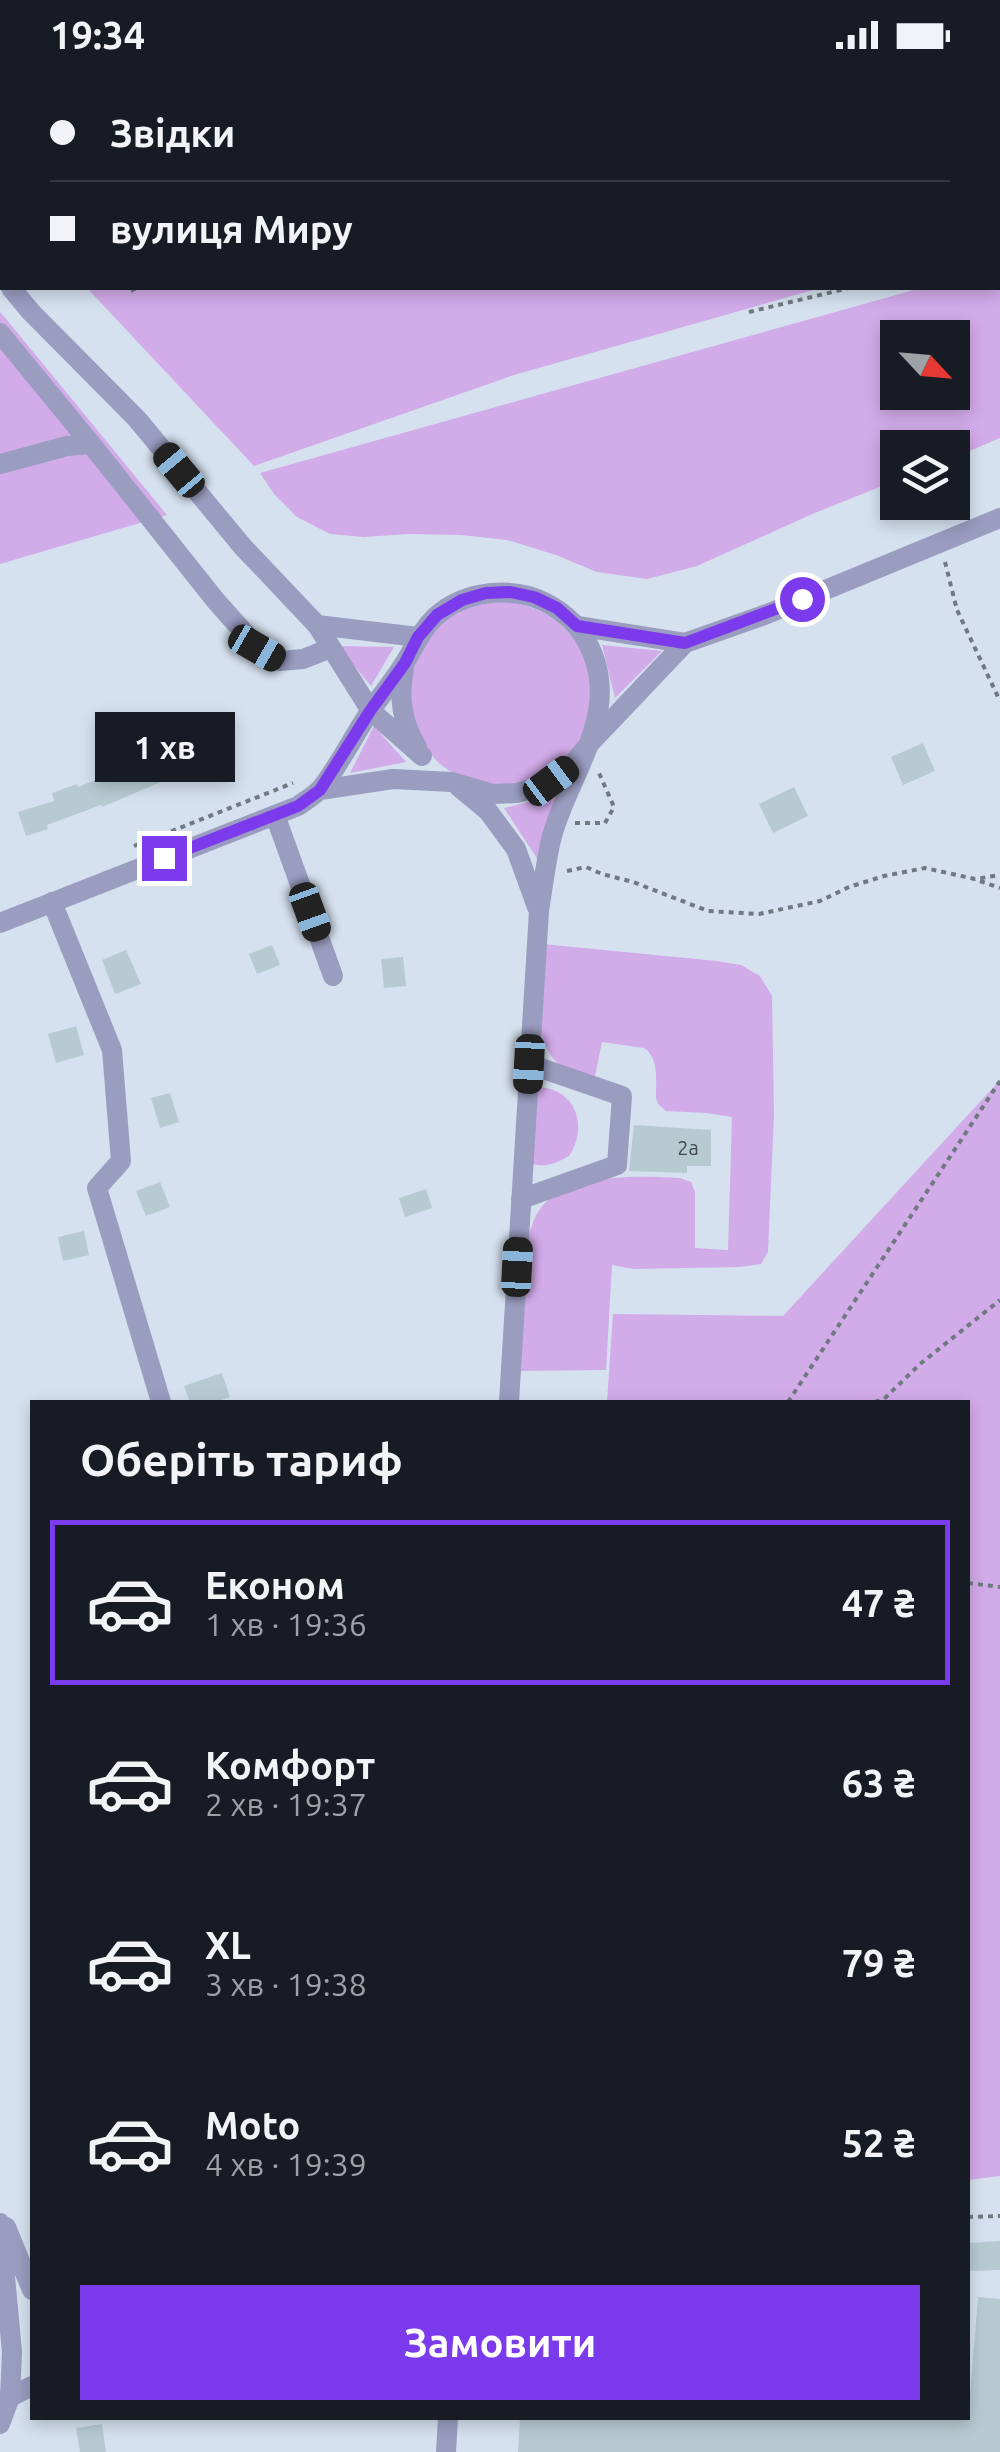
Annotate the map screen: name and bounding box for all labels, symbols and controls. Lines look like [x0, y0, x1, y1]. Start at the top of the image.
text: 19:34 [50, 14, 145, 56]
text: Звідки [110, 112, 235, 154]
text: вулиця Миру [110, 208, 353, 250]
north arrow [880, 320, 970, 410]
map controls [880, 320, 970, 520]
button: layers [880, 430, 970, 520]
car [148, 437, 210, 503]
route start [780, 577, 825, 622]
car [224, 620, 290, 676]
callout: 1 хв [94, 713, 234, 783]
text: 1 хв [134, 729, 196, 765]
car [518, 751, 584, 811]
route end [142, 836, 187, 881]
car [286, 879, 334, 945]
car [512, 1033, 546, 1095]
house number: 2а [677, 1136, 699, 1159]
car [500, 1236, 534, 1298]
text: Оберіть тариф [80, 1434, 403, 1485]
icon: car [85, 1558, 175, 1648]
text: Економ [205, 1564, 345, 1606]
text: 47 ₴ [842, 1582, 915, 1624]
text: 1 хв · 19:36 [205, 1606, 367, 1642]
icon: car [85, 1738, 175, 1828]
text: Комфорт [205, 1744, 375, 1786]
text: 63 ₴ [842, 1762, 915, 1804]
text: 2 хв · 19:37 [205, 1786, 367, 1822]
icon: car [85, 1918, 175, 2008]
text: XL [205, 1924, 251, 1966]
text: 79 ₴ [842, 1942, 915, 1984]
text: 3 хв · 19:38 [205, 1966, 367, 2002]
icon: car [85, 2098, 175, 2188]
text: Moto [205, 2104, 300, 2146]
text: 52 ₴ [842, 2122, 915, 2164]
text: 4 хв · 19:39 [205, 2146, 367, 2182]
button: Замовити [80, 2285, 920, 2400]

